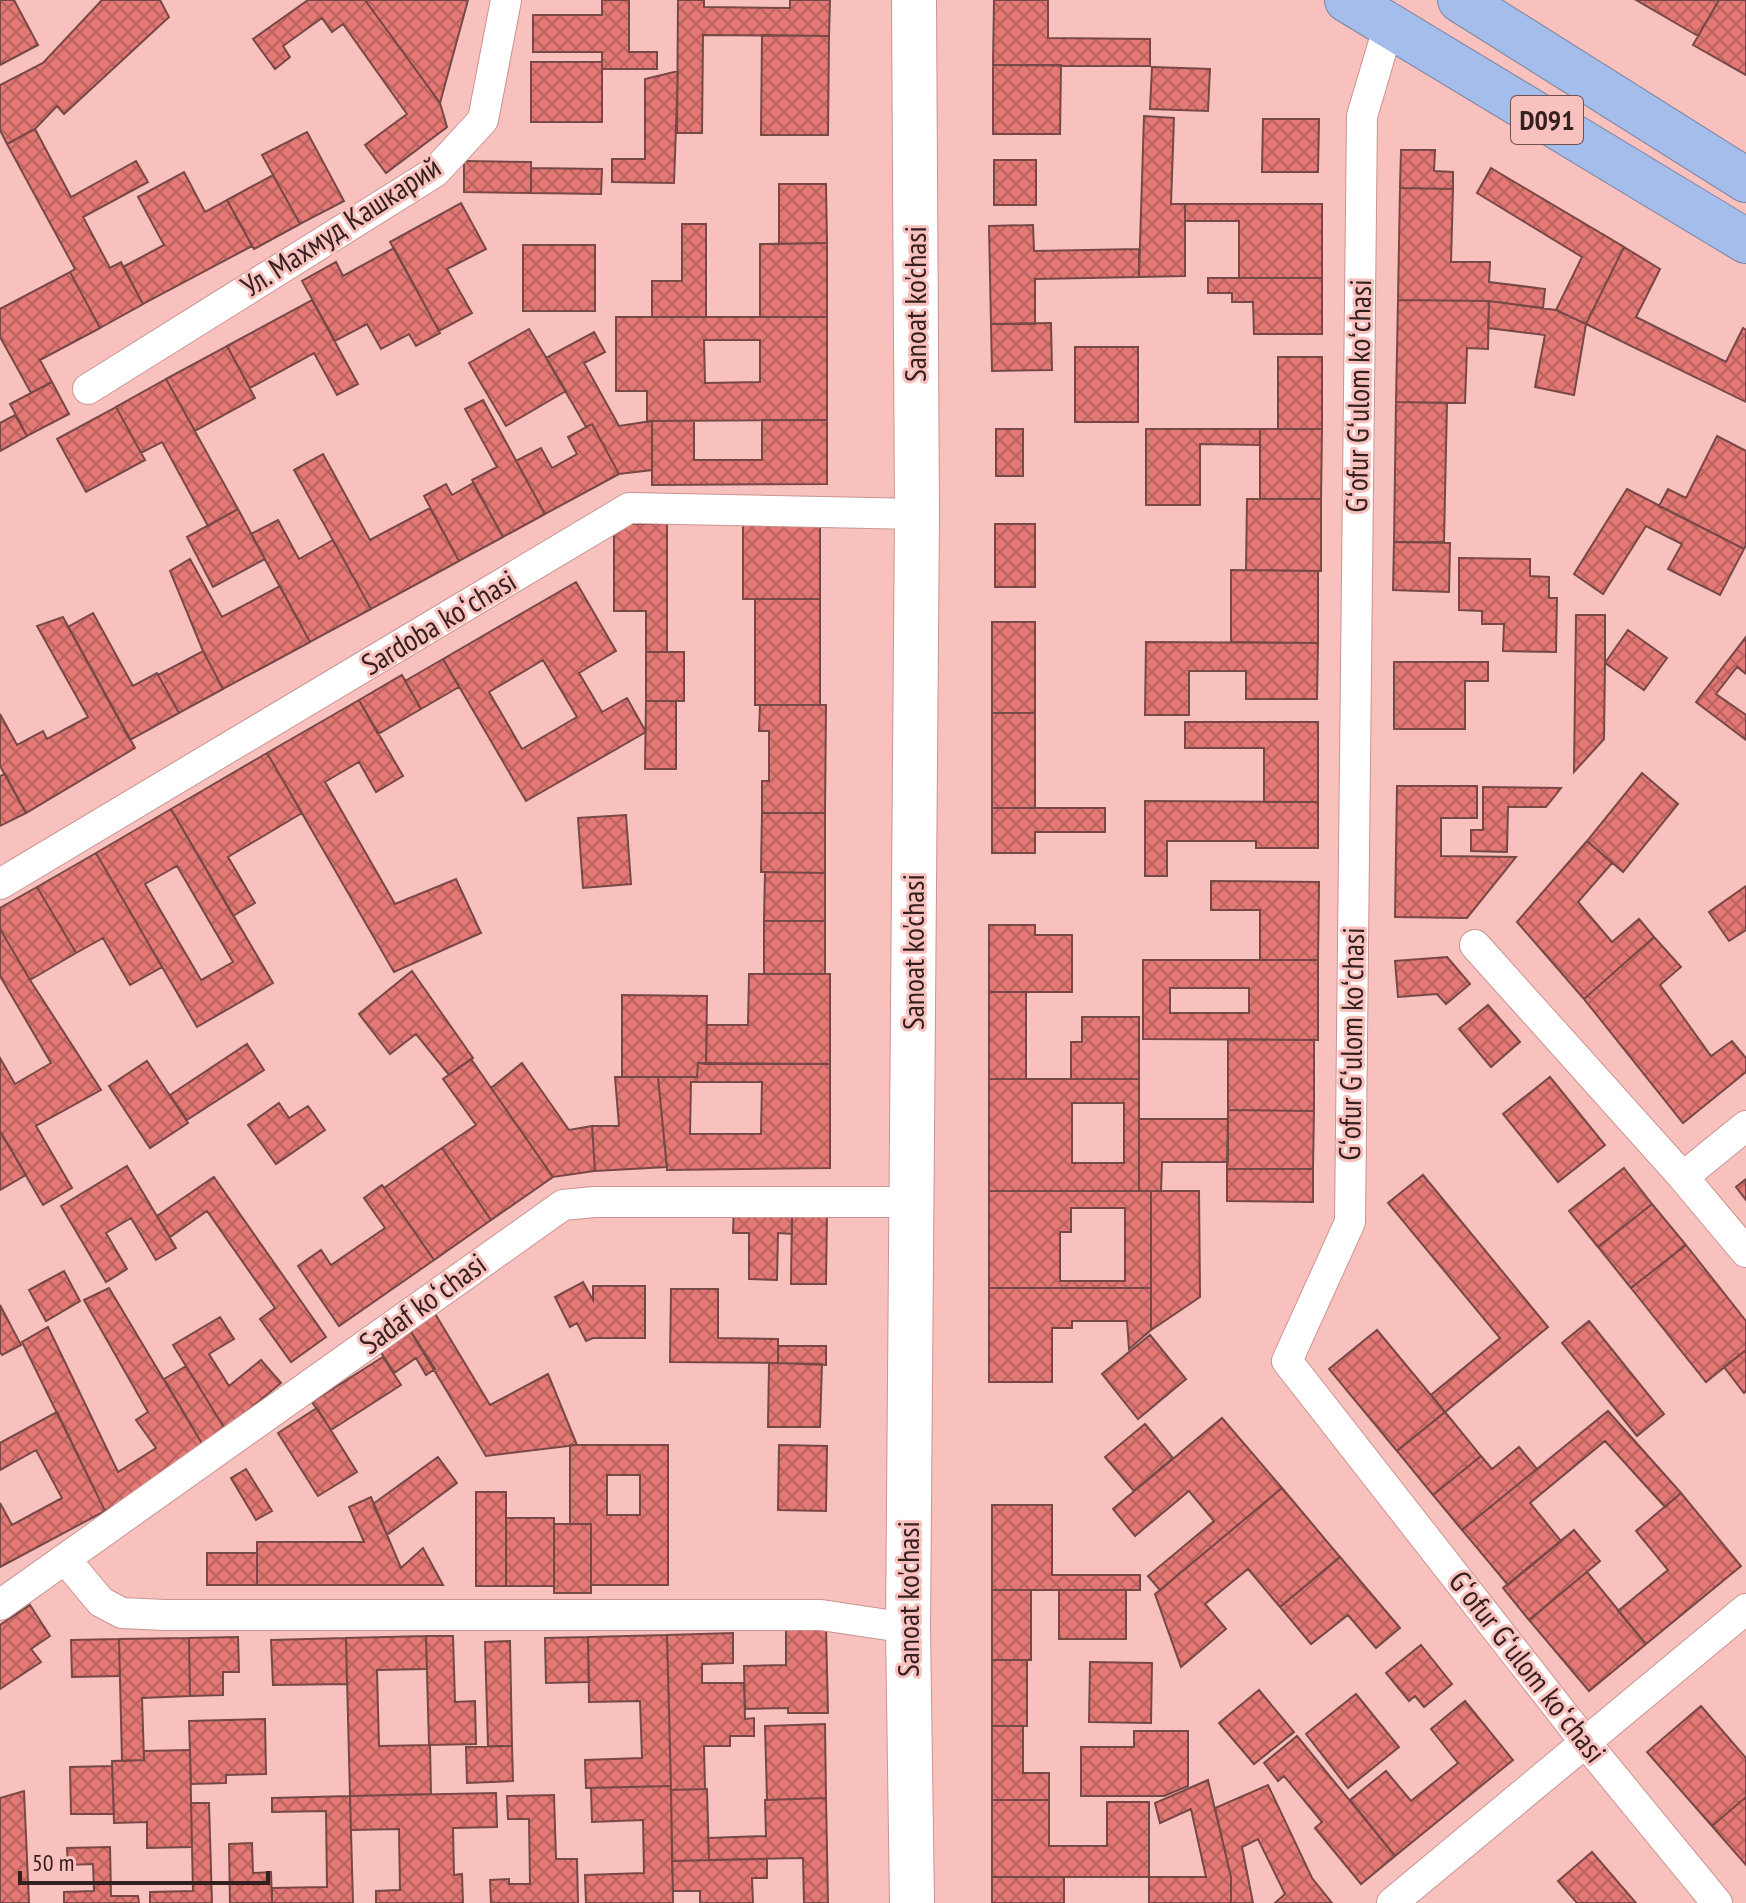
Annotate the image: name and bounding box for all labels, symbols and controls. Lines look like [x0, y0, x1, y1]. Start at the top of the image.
road number: D091 [1511, 96, 1583, 144]
street label: Ул. Махмуд Кашкарий [233, 147, 447, 305]
street label: Sanoat ko'chasi [895, 226, 934, 382]
street label: Gʻofur Gʻulom koʻchasi [1336, 279, 1379, 513]
street label: Sardoba koʻchasi [354, 560, 523, 683]
street label: Sanoat ko'chasi [893, 874, 932, 1030]
street label: Gʻofur Gʻulom koʻchasi [1329, 927, 1372, 1161]
street label: Sadaf koʻchasi [351, 1244, 493, 1362]
street label: Sanoat ko'chasi [888, 1521, 927, 1677]
street label: Gʻofur Gʻulom koʻchasi [1441, 1562, 1615, 1770]
scale bar [20, 1835, 268, 1885]
text: 50 m [32, 1847, 74, 1878]

